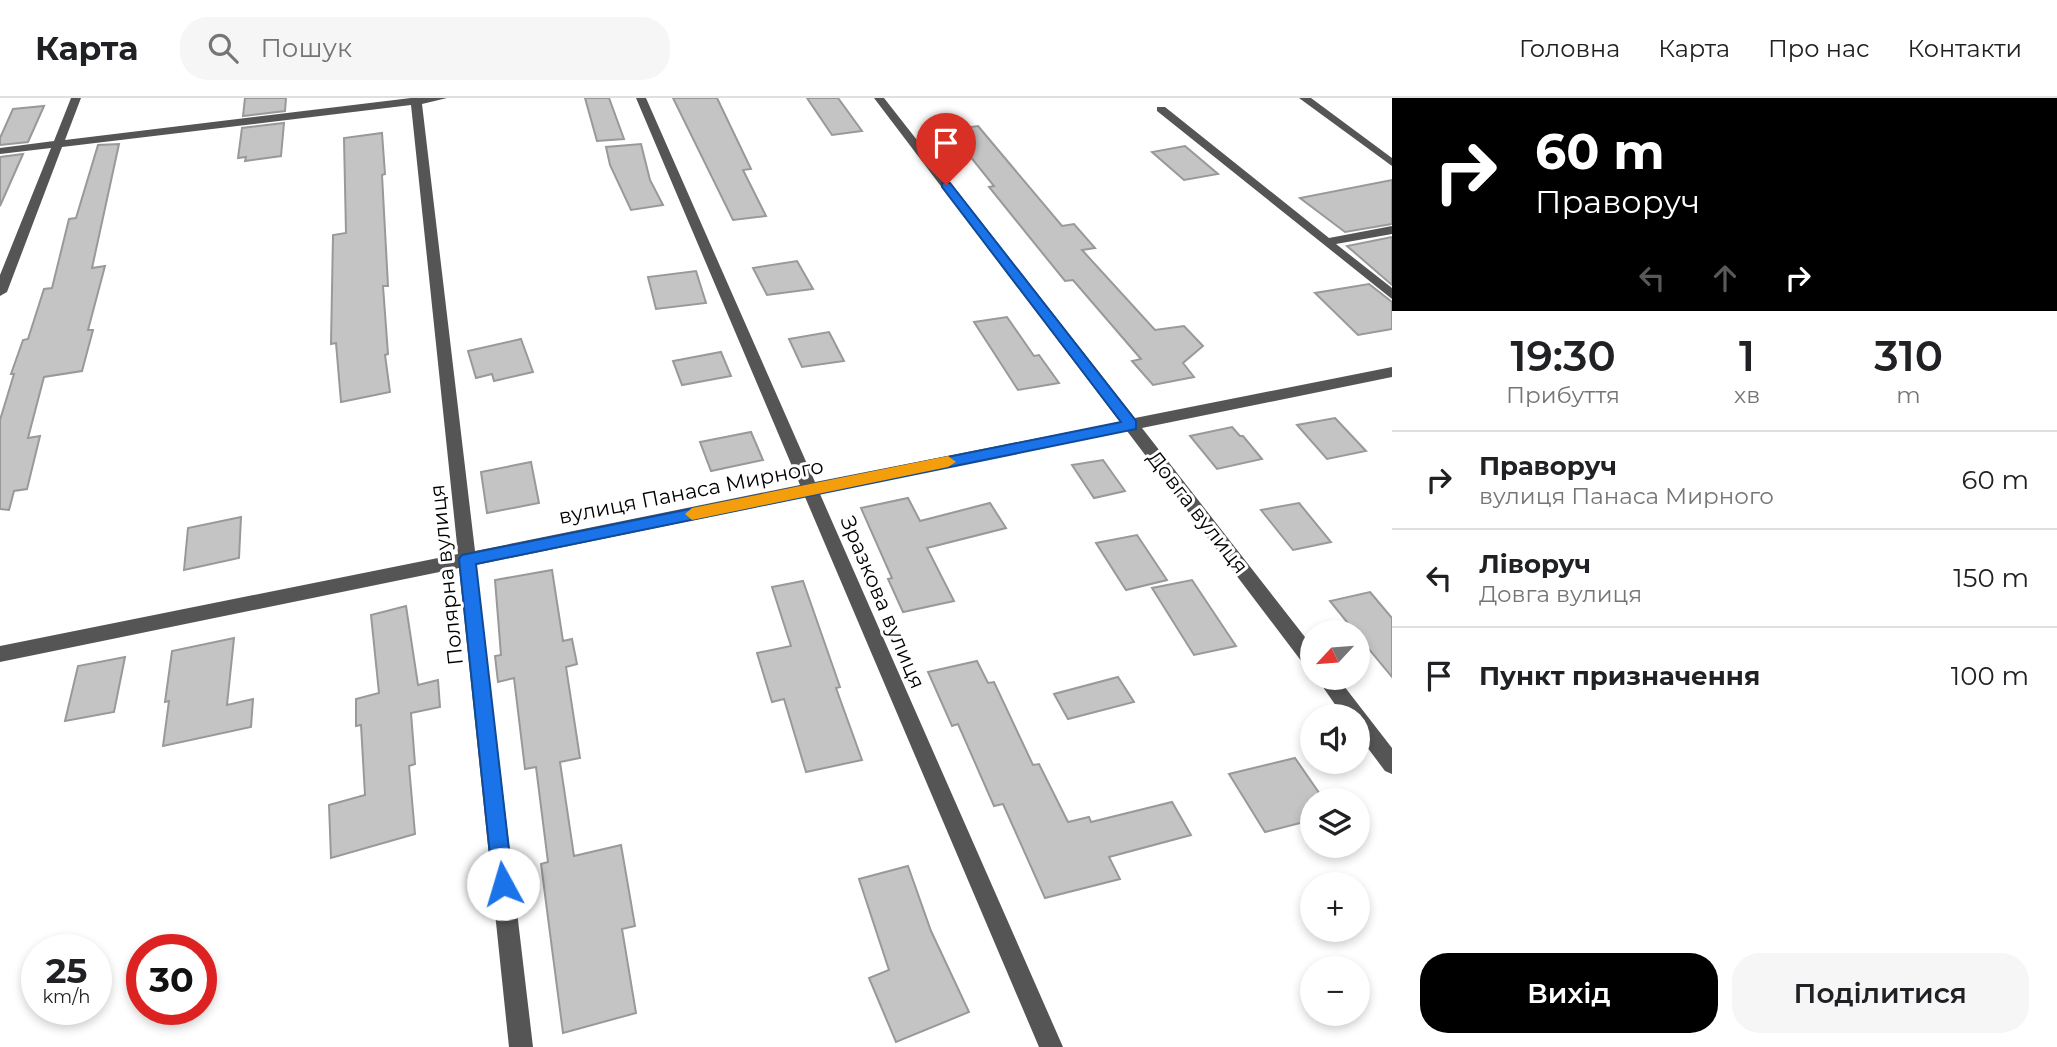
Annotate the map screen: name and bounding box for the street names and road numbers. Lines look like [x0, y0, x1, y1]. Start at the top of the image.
street label: Довга вулиця [1142, 446, 1254, 578]
street label: вулиця Панаса Мирного [556, 453, 826, 529]
street label: Полярна вулиця [424, 483, 468, 667]
street label: Зразкова вулиця [835, 512, 931, 692]

